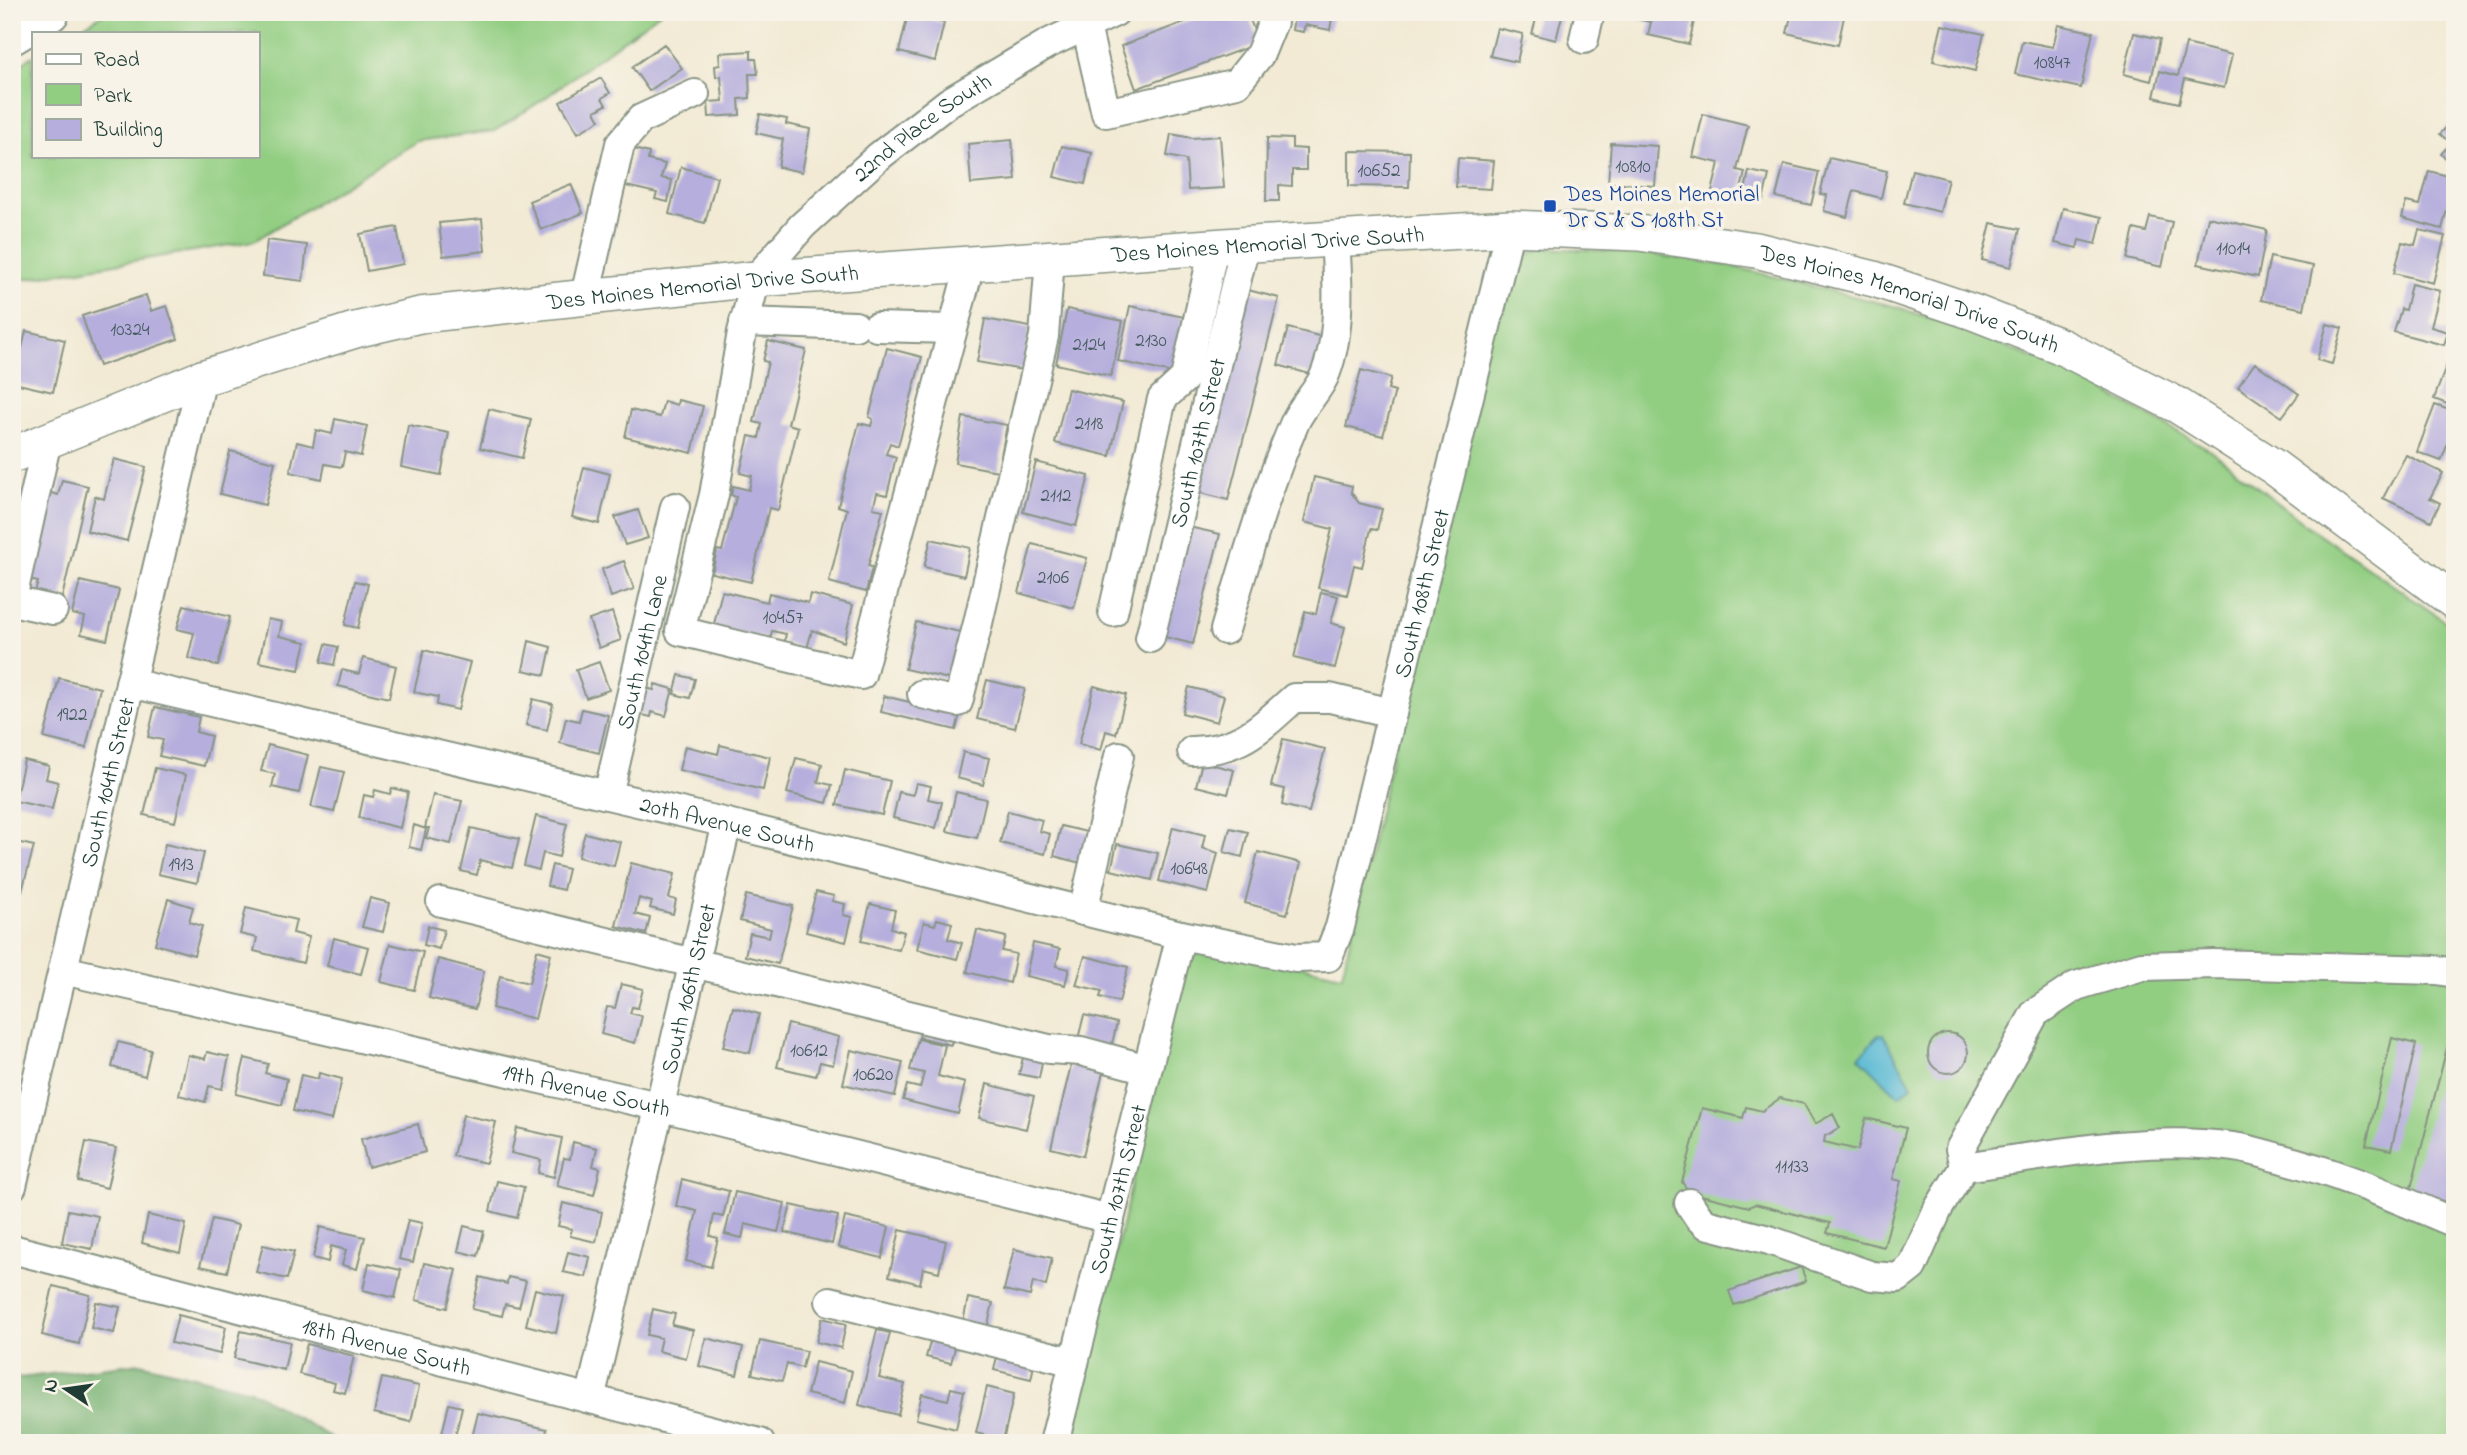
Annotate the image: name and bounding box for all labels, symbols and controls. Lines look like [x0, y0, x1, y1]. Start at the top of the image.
legend [32, 32, 259, 158]
text: Road [94, 46, 140, 76]
house number: 10847 [2033, 50, 2071, 77]
street label: 22nd Place South [847, 66, 999, 191]
text: Park [94, 82, 133, 112]
text: Building [93, 116, 163, 148]
house number: 10810 [1615, 154, 1651, 181]
house number: 10652 [1358, 158, 1400, 185]
place label: Des Moines Memorial Dr S & S 108th St [1563, 179, 1759, 238]
marker: Des Moines Memorial Dr S & S 108th St [1542, 198, 1558, 214]
street label: Des Moines Memorial Drive South [1109, 219, 1425, 273]
house number: 11014 [2216, 236, 2250, 263]
street label: Des Moines Memorial Drive South [1755, 237, 2064, 363]
street label: Des Moines Memorial Drive South [544, 258, 860, 320]
house number: 10324 [110, 317, 150, 344]
house number: 2130 [1135, 328, 1167, 355]
house number: 2124 [1073, 332, 1106, 359]
street label: South 107th Street [1163, 355, 1236, 531]
house number: 2118 [1075, 411, 1103, 438]
house number: 2112 [1041, 483, 1071, 510]
street label: South 108th Street [1387, 506, 1460, 681]
house number: 2106 [1037, 565, 1069, 592]
street label: South 104th Lane [610, 571, 678, 733]
house number: 10457 [763, 605, 804, 632]
street label: South 104th Street [74, 694, 145, 871]
house number: 1922 [57, 702, 87, 729]
street label: 20th Avenue South [636, 789, 818, 863]
house number: 1913 [168, 852, 194, 879]
house number: 10648 [1170, 856, 1208, 883]
street label: South 106th Street [654, 900, 726, 1078]
house number: 10612 [790, 1038, 828, 1065]
street label: 19th Avenue South [499, 1057, 674, 1127]
house number: 10620 [853, 1062, 893, 1089]
street label: South 107th Street [1083, 1101, 1157, 1278]
house number: 11133 [1775, 1154, 1809, 1181]
street label: 18th Avenue South [298, 1311, 474, 1386]
north arrow [32, 1354, 102, 1424]
text: N [37, 1376, 67, 1395]

